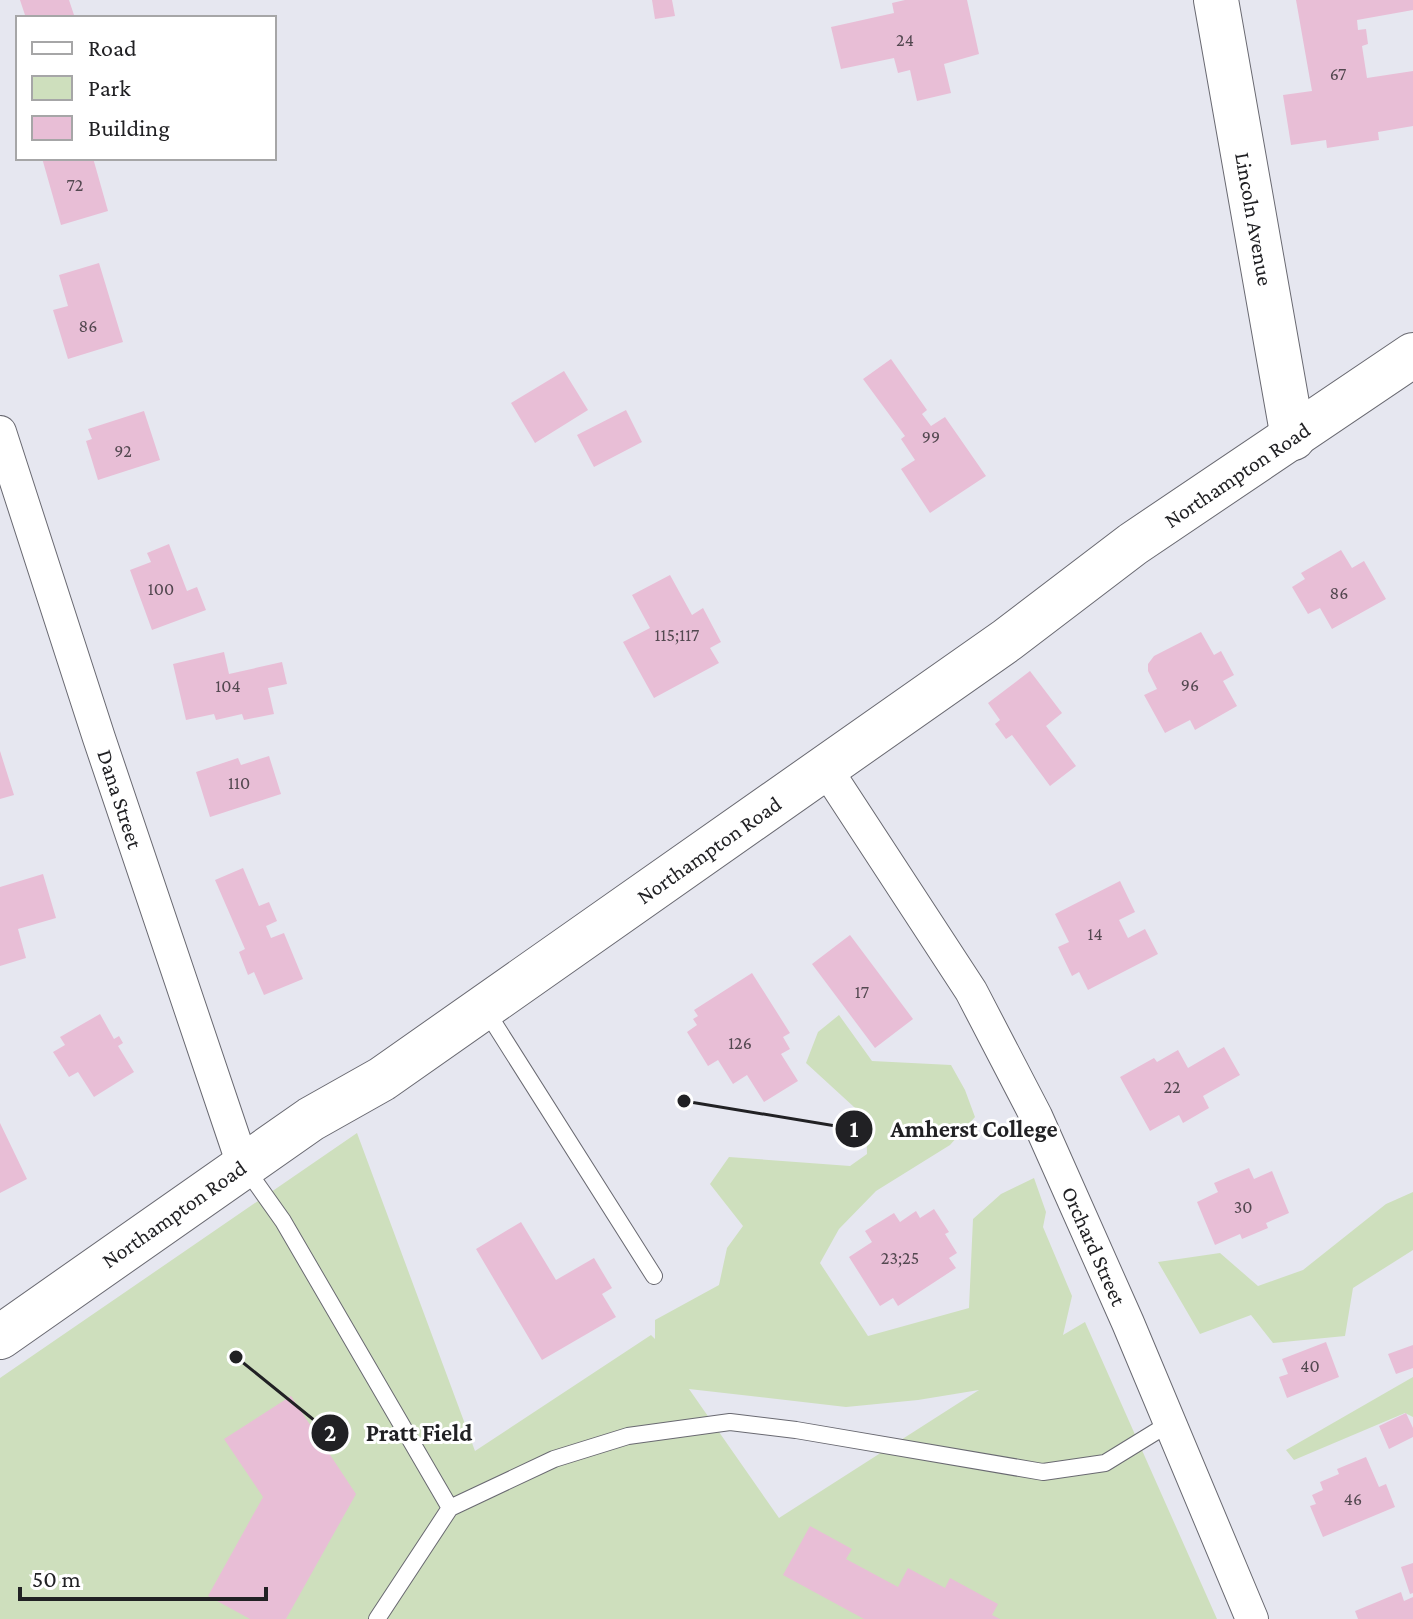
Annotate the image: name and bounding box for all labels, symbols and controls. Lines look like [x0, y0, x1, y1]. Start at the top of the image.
legend [16, 16, 276, 160]
house number: 24 [896, 30, 914, 50]
text: Road [88, 34, 137, 61]
house number: 67 [1330, 64, 1346, 84]
text: Park [88, 74, 131, 101]
text: Building [88, 114, 170, 141]
street label: Lincoln Avenue [1230, 150, 1278, 288]
house number: 72 [67, 175, 83, 195]
house number: 86 [79, 316, 97, 336]
street label: Northampton Road [1159, 417, 1315, 533]
house number: 99 [922, 427, 940, 447]
house number: 92 [114, 441, 132, 461]
house number: 100 [148, 579, 174, 599]
house number: 86 [1330, 583, 1348, 603]
house number: 115;117 [655, 625, 699, 645]
house number: 96 [1181, 675, 1199, 695]
house number: 104 [215, 676, 241, 696]
street label: Dana Street [92, 746, 148, 852]
house number: 110 [228, 773, 250, 793]
street label: Northampton Road [632, 791, 786, 909]
house number: 14 [1087, 924, 1103, 944]
house number: 17 [855, 982, 869, 1002]
house number: 126 [728, 1033, 752, 1053]
house number: 22 [1163, 1077, 1181, 1097]
callout: Amherst College [834, 1105, 1074, 1153]
text: 1 [850, 1115, 859, 1142]
text: Amherst College [889, 1115, 1058, 1142]
street label: Northampton Road [97, 1155, 251, 1273]
street label: Orchard Street [1057, 1183, 1132, 1310]
house number: 30 [1234, 1197, 1252, 1217]
house number: 23;25 [881, 1248, 919, 1268]
house number: 40 [1300, 1356, 1320, 1376]
callout: Pratt Field [310, 1409, 488, 1457]
text: 2 [324, 1419, 336, 1446]
text: Pratt Field [366, 1419, 472, 1446]
house number: 46 [1344, 1489, 1362, 1509]
scale bar [20, 1551, 266, 1601]
text: 50 m [32, 1565, 81, 1592]

